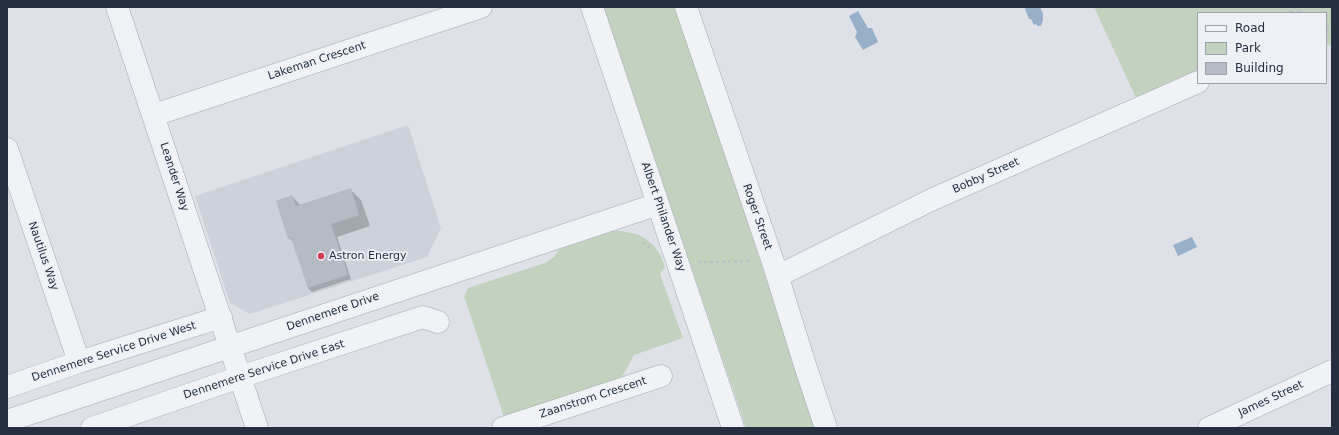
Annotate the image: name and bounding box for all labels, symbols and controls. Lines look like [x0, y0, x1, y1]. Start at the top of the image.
legend [1197, 12, 1327, 84]
text: Road [1235, 21, 1265, 35]
street label: Lakeman Crescent [266, 39, 368, 83]
text: Park [1235, 41, 1261, 55]
text: Building [1235, 61, 1284, 75]
street label: Leander Way [157, 141, 191, 213]
street label: Bobby Street [951, 155, 1021, 197]
street label: Albert Philander Way [638, 160, 688, 274]
street label: Roger Street [740, 182, 774, 252]
street label: Nautilus Way [25, 220, 61, 292]
place label: Astron Energy [329, 249, 407, 263]
marker: Astron Energy [316, 251, 326, 261]
street label: Dennemere Drive [285, 290, 381, 334]
street label: Dennemere Service Drive West [30, 319, 198, 385]
street label: Dennemere Service Drive East [182, 338, 346, 402]
street label: Zaanstrom Crescent [538, 374, 648, 422]
street label: James Street [1236, 378, 1306, 420]

